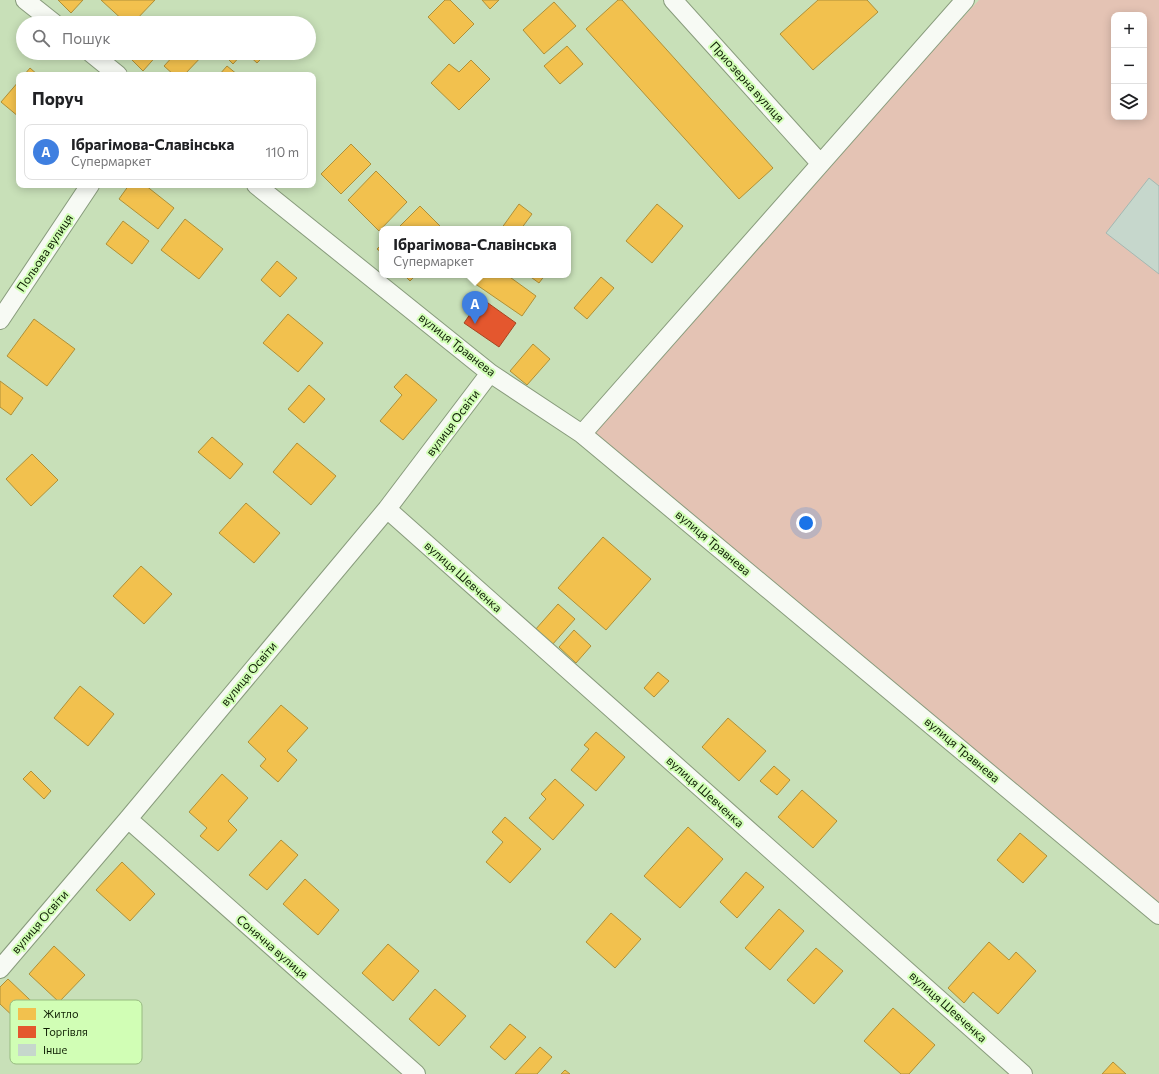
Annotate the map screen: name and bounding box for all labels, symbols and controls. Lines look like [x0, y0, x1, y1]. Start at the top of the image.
map controls [1111, 12, 1147, 120]
button: + [1111, 12, 1147, 48]
search box [16, 16, 316, 60]
icon: search [30, 27, 52, 49]
text: Пошук [62, 29, 110, 47]
street label: Приозерна вулиця [708, 38, 788, 125]
button: − [1111, 48, 1147, 84]
button: layers [1111, 84, 1147, 120]
text: Поруч [32, 88, 83, 109]
text: Ібрагімова-Славінська [71, 135, 234, 153]
text: A [41, 144, 51, 160]
text: 110 m [266, 144, 299, 160]
text: Супермаркет [71, 153, 151, 169]
street label: Польова вулиця [13, 211, 75, 294]
popup [379, 226, 571, 278]
text: Ібрагімова-Славінська [393, 235, 557, 253]
text: Супермаркет [393, 253, 474, 269]
pin: A [462, 291, 488, 324]
street label: вулиця Травнева [416, 310, 499, 379]
street label: вулиця Освіти [423, 387, 482, 458]
street label: вулиця Травнева [673, 507, 754, 578]
your location [796, 513, 816, 533]
street label: вулиця Шевченка [422, 538, 505, 615]
street label: вулиця Освіти [217, 638, 279, 708]
street label: вулиця Травнева [922, 714, 1003, 785]
street label: вулиця Шевченка [664, 753, 747, 830]
street label: вулиця Освіти [8, 887, 71, 956]
street label: Сонячна вулиця [234, 912, 311, 981]
street label: вулиця Шевченка [907, 968, 990, 1045]
legend [10, 1000, 142, 1064]
text: Житло [43, 1007, 79, 1020]
text: Торгівля [43, 1025, 88, 1038]
text: Інше [43, 1043, 67, 1056]

